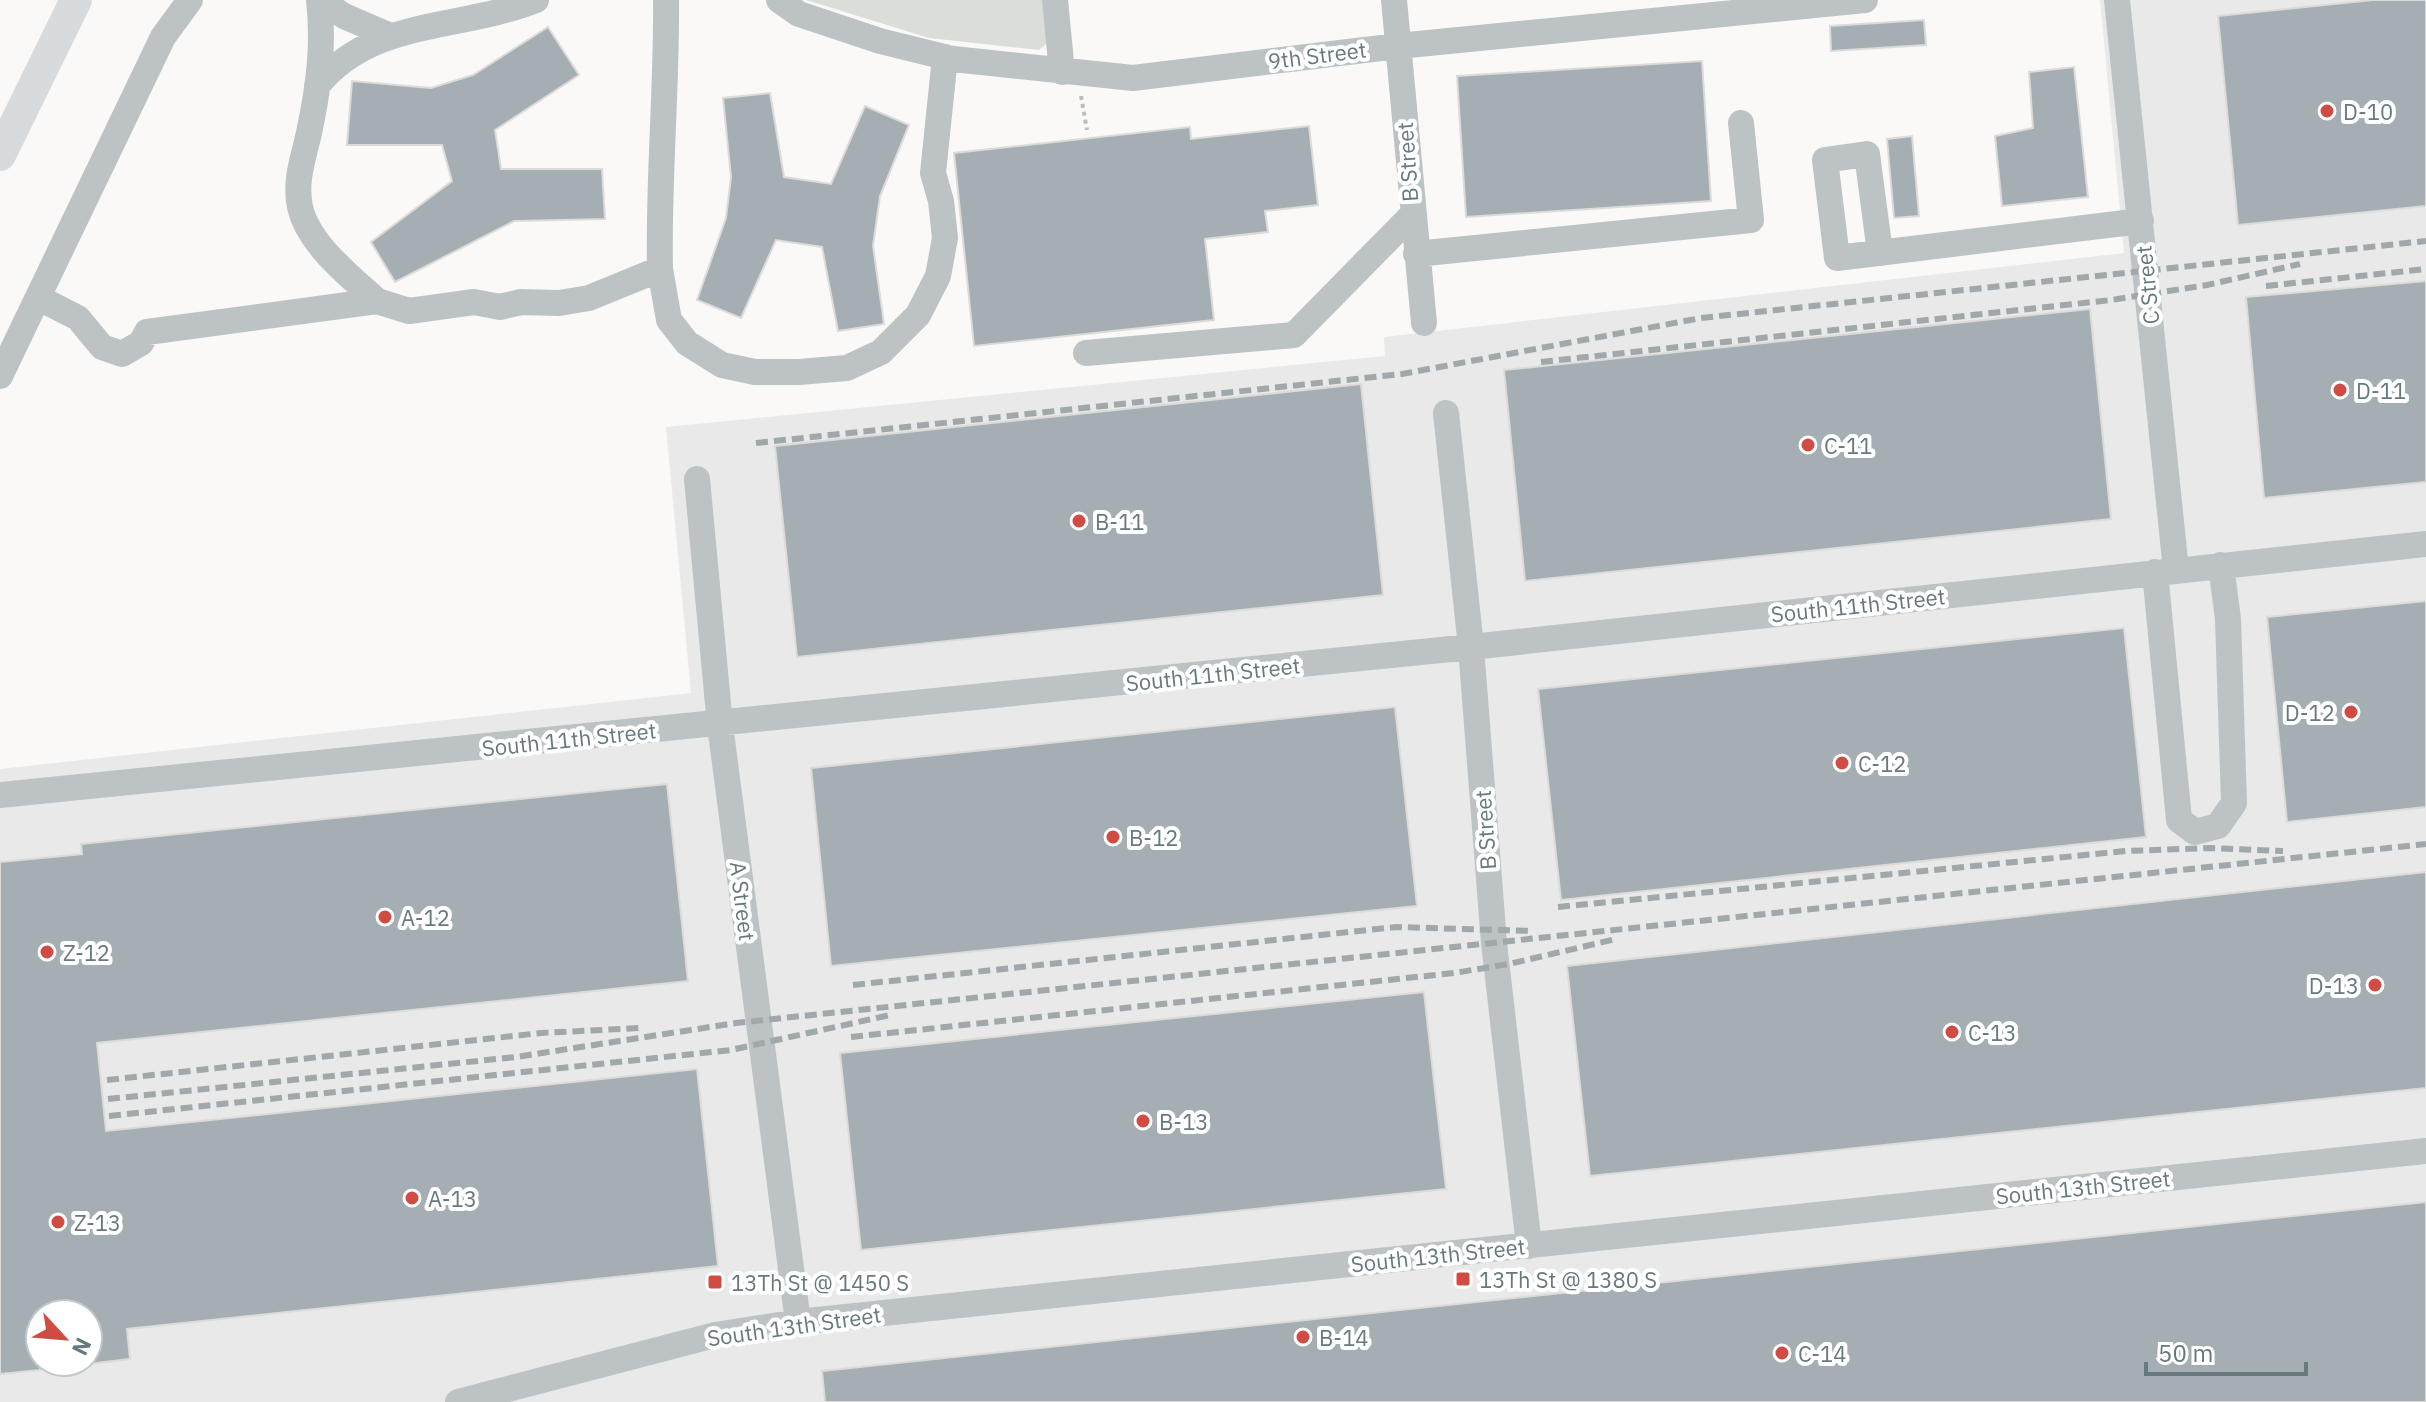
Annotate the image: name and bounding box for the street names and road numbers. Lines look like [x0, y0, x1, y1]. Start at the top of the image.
street label: 9th Street [1266, 35, 1368, 75]
street label: B Street [1390, 121, 1424, 203]
street label: C Street [2128, 244, 2166, 326]
street label: South 11th Street [1769, 581, 1947, 629]
street label: South 11th Street [1124, 650, 1302, 698]
street label: South 11th Street [480, 715, 658, 763]
street label: B Street [1468, 789, 1502, 871]
street label: A Street [724, 860, 762, 942]
street label: South 13th Street [1994, 1163, 2172, 1211]
street label: South 13th Street [1349, 1231, 1527, 1279]
street label: South 13th Street [705, 1299, 883, 1353]

